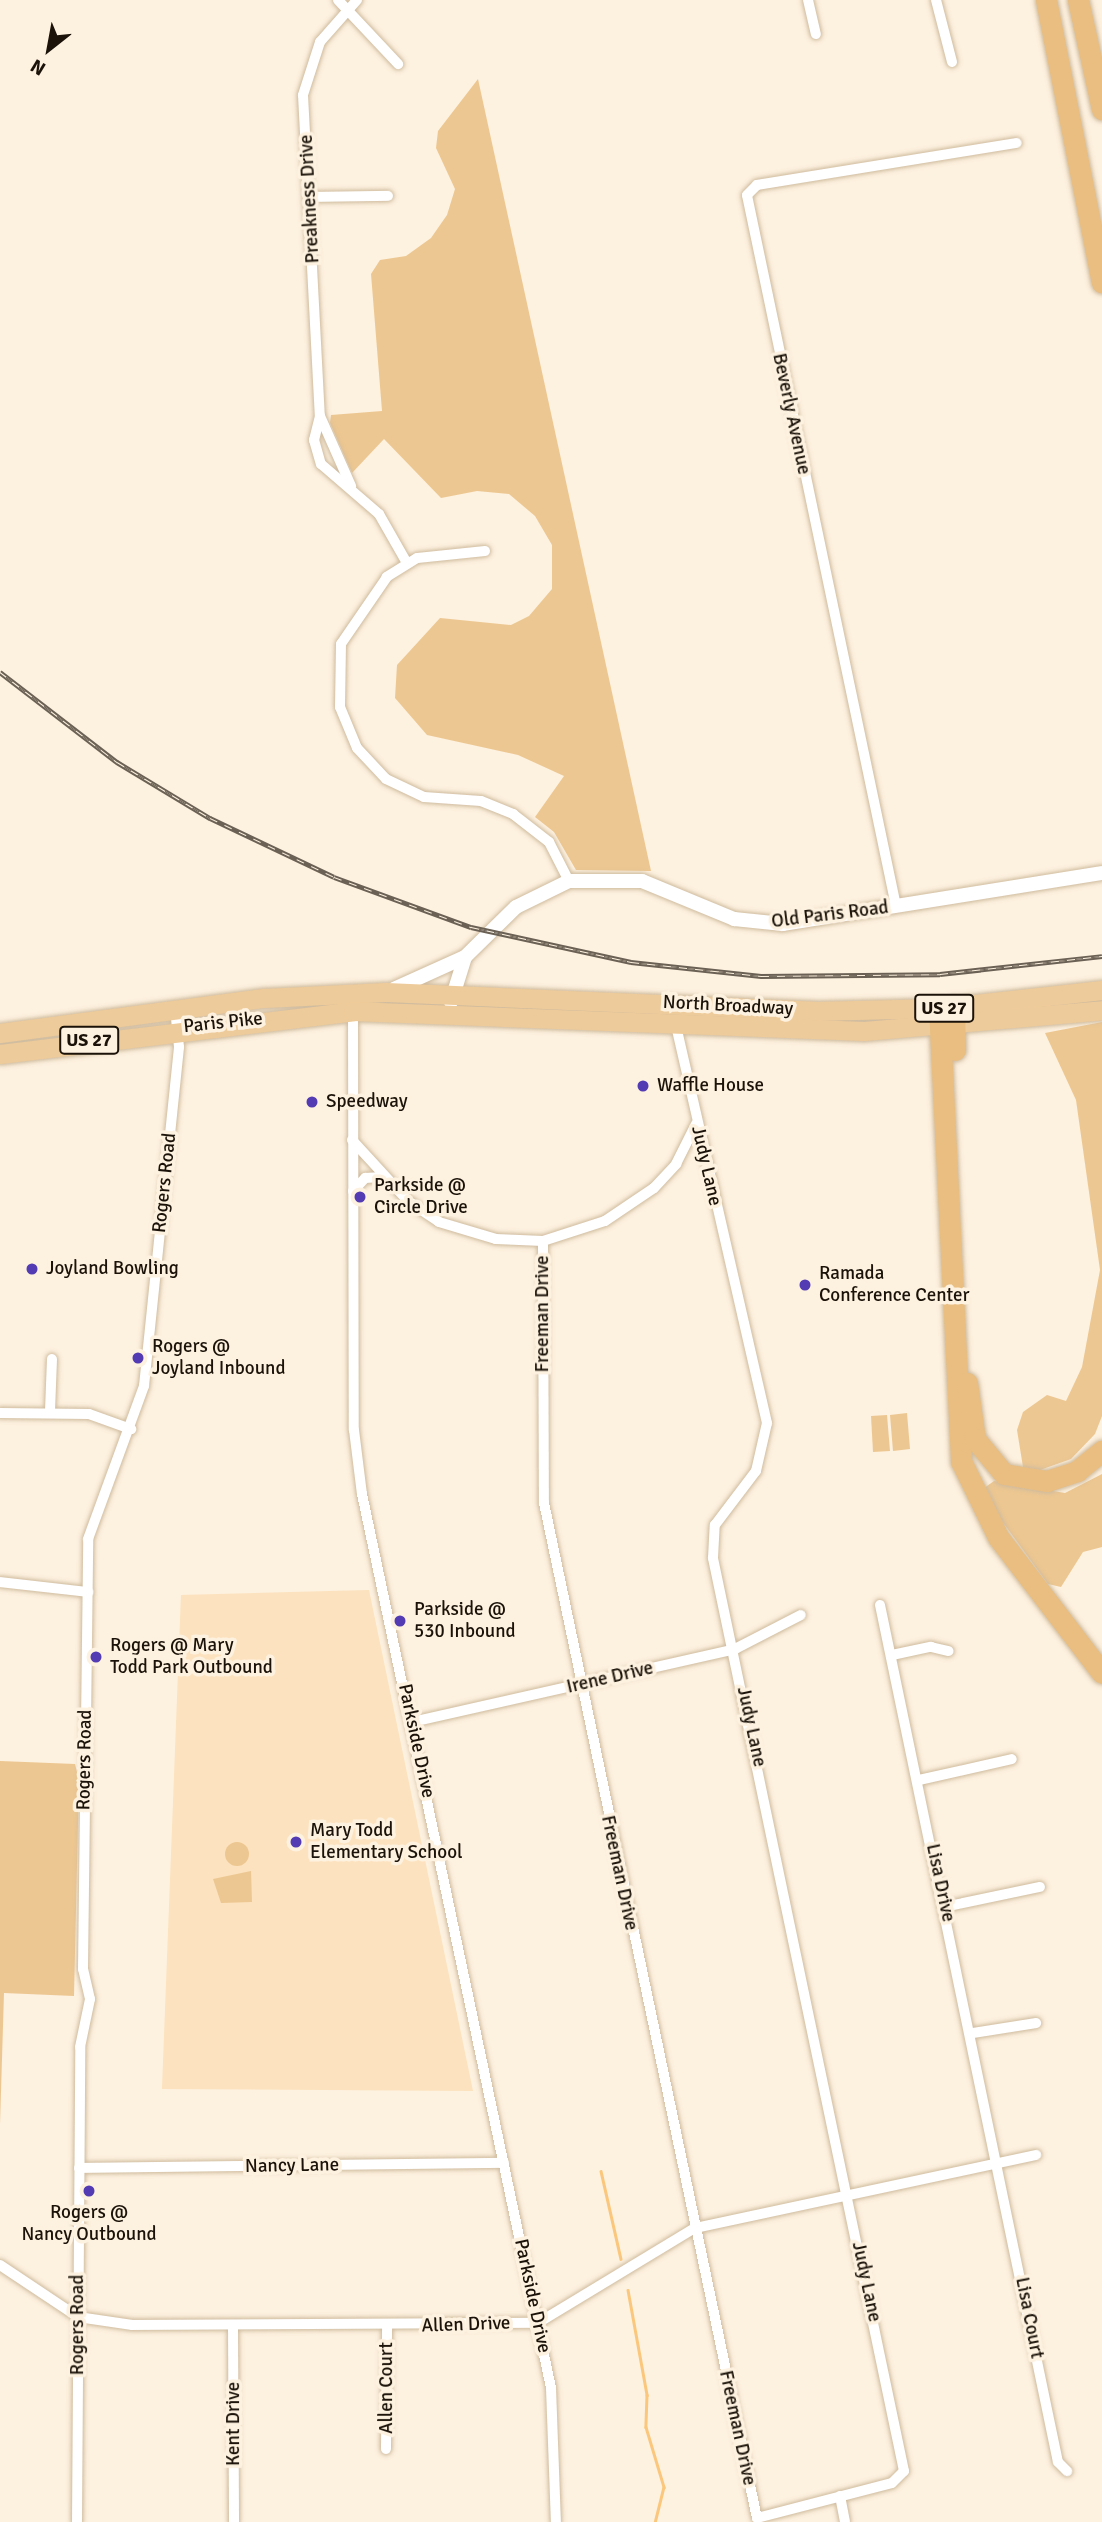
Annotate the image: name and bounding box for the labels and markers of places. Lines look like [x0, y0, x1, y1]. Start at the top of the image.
place label: Waffle House [657, 1075, 764, 1097]
marker: Waffle House [635, 1078, 651, 1094]
place label: Speedway [326, 1091, 408, 1113]
marker: Speedway [304, 1094, 320, 1110]
place label: Parkside @ Circle Drive [374, 1175, 468, 1219]
marker: Parkside @ Circle Drive [352, 1189, 368, 1205]
place label: Joyland Bowling [46, 1258, 179, 1280]
marker: Joyland Bowling [24, 1261, 40, 1277]
place label: Ramada Conference Center [819, 1263, 969, 1307]
marker: Ramada Conference Center [797, 1277, 813, 1293]
place label: Rogers @ Joyland Inbound [152, 1336, 286, 1380]
marker: Rogers @ Joyland Inbound [130, 1350, 146, 1366]
place label: Parkside @ 530 Inbound [414, 1599, 516, 1643]
marker: Parkside @ 530 Inbound [392, 1613, 408, 1629]
place label: Rogers @ Mary Todd Park Outbound [110, 1635, 273, 1679]
marker: Rogers @ Mary Todd Park Outbound [88, 1649, 104, 1665]
place label: Mary Todd Elementary School [310, 1820, 463, 1864]
marker: Mary Todd Elementary School [288, 1834, 304, 1850]
marker: Rogers @ Nancy Outbound [81, 2183, 97, 2199]
place label: Rogers @ Nancy Outbound [21, 2202, 157, 2246]

